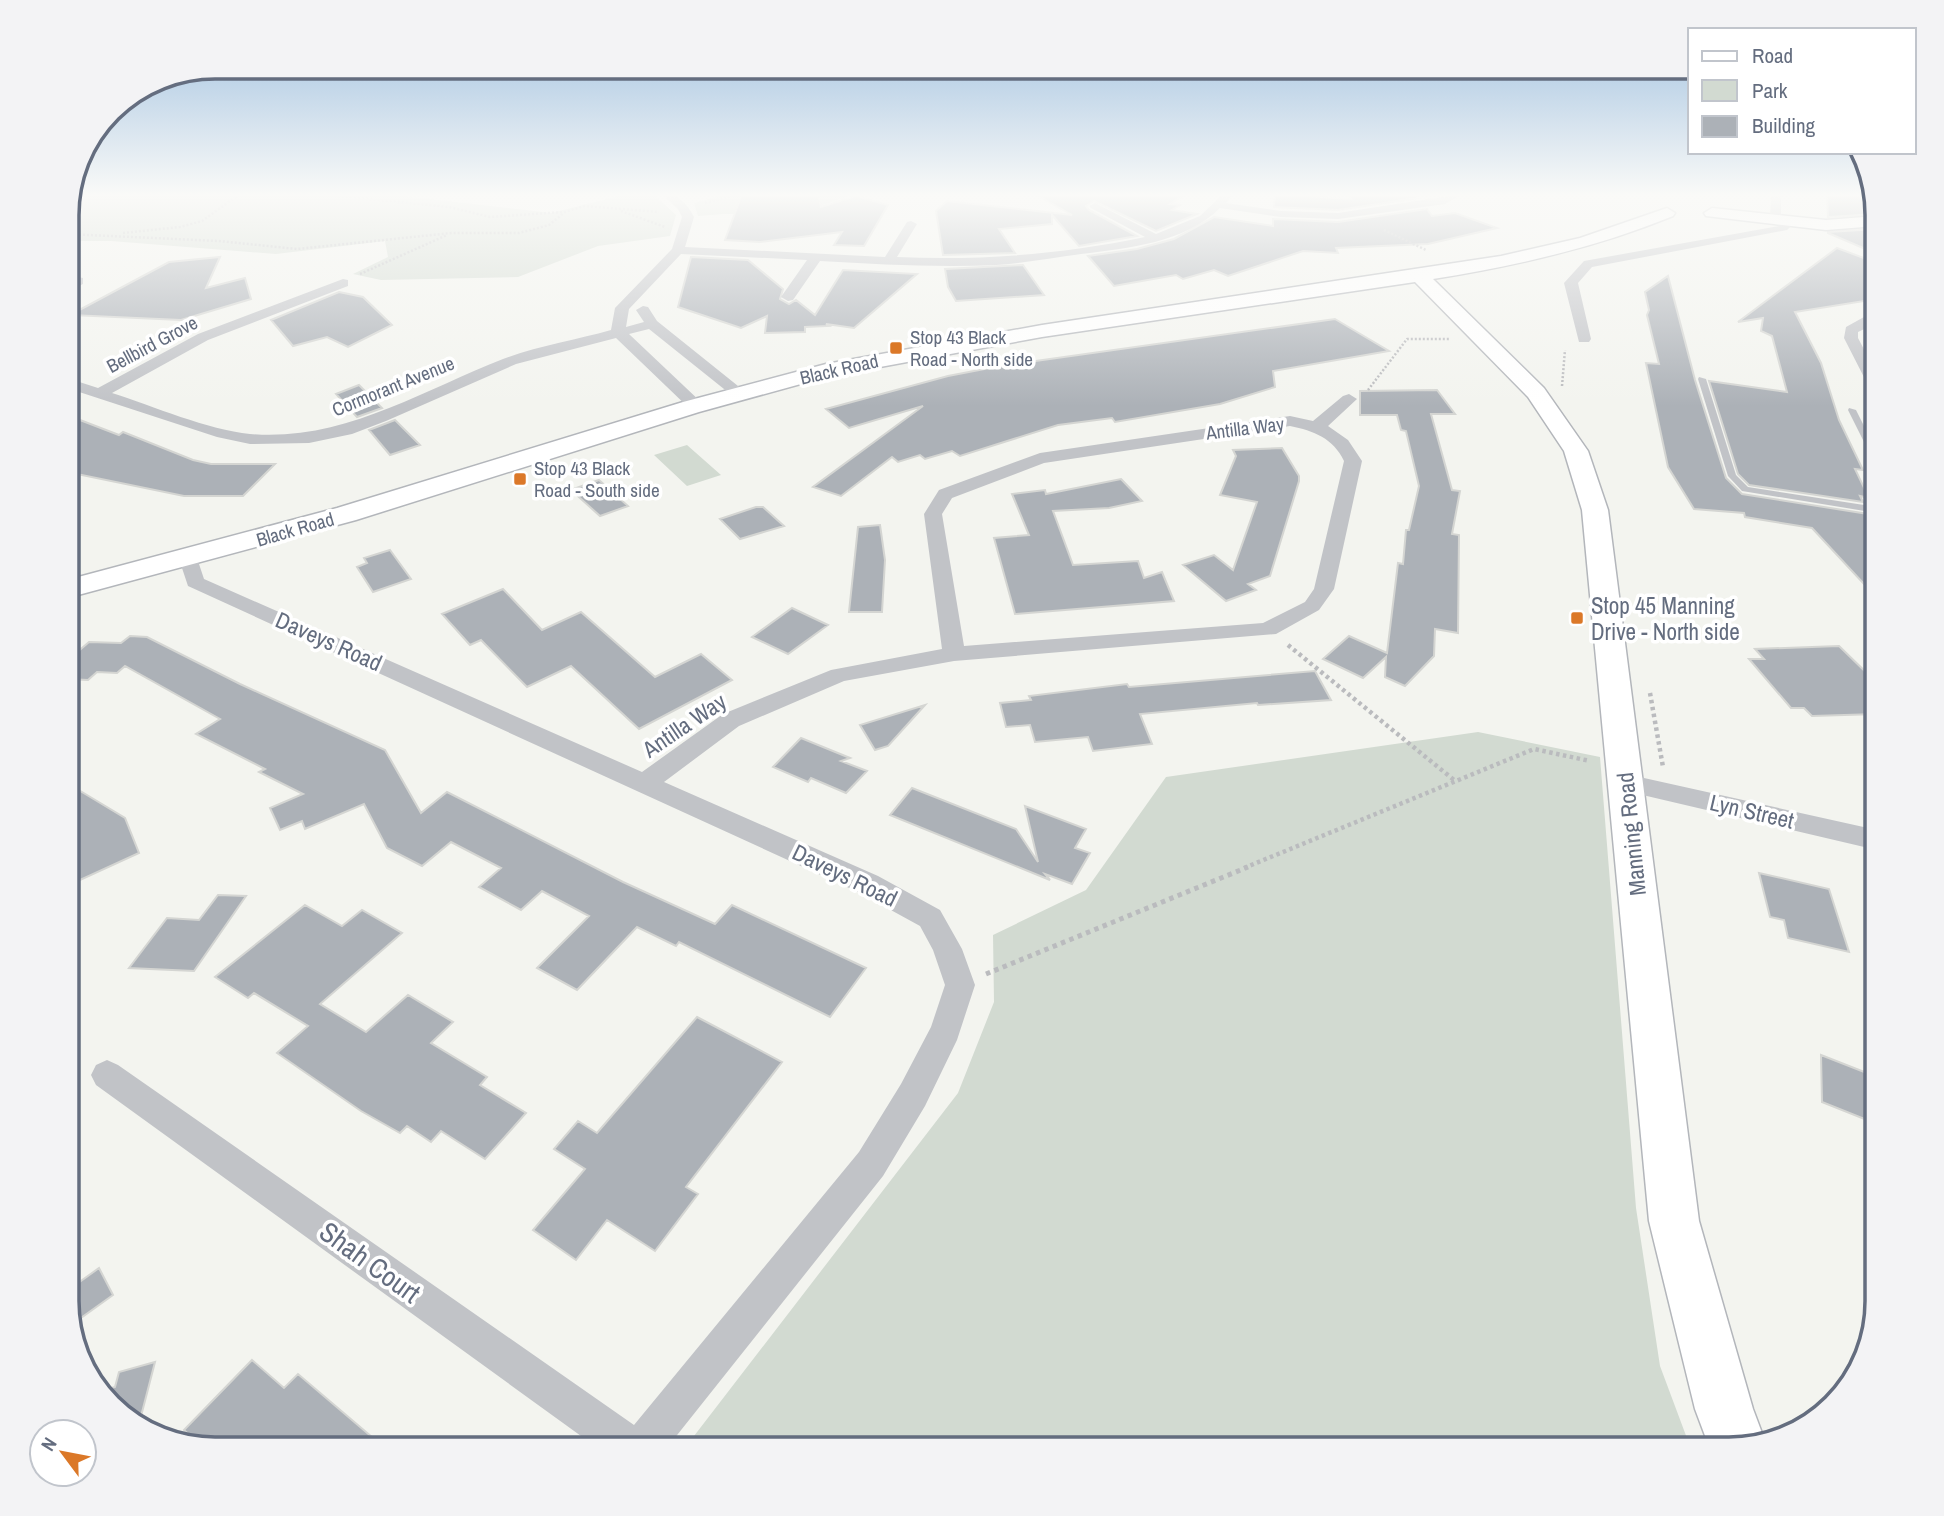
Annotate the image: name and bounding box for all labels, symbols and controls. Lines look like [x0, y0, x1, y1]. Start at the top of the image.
legend [1688, 28, 1916, 154]
text: Road [1752, 41, 1793, 70]
text: Park [1752, 76, 1788, 105]
text: Building [1752, 111, 1816, 140]
street label: Bellbird Grove [102, 309, 202, 379]
place label: Stop 43 Black Road - North side [910, 324, 1033, 372]
marker: Stop 43 Black Road - North side [888, 340, 904, 356]
street label: Black Road [797, 347, 881, 391]
street label: Cormorant Avenue [328, 350, 458, 422]
street label: Antilla Way [1204, 410, 1286, 446]
place label: Stop 43 Black Road - South side [534, 455, 660, 503]
marker: Stop 43 Black Road - South side [512, 471, 528, 487]
street label: Black Road [253, 506, 337, 552]
place label: Stop 45 Manning Drive - North side [1591, 590, 1740, 647]
street label: Daveys Road [271, 604, 387, 678]
marker: Stop 45 Manning Drive - North side [1569, 610, 1585, 626]
street label: Antilla Way [635, 685, 732, 765]
street label: Manning Road [1609, 771, 1653, 897]
street label: Lyn Street [1707, 786, 1797, 836]
street label: Daveys Road [787, 836, 903, 914]
street label: Shah Court [312, 1212, 428, 1312]
north arrow [28, 1418, 98, 1488]
text: N [35, 1432, 63, 1456]

